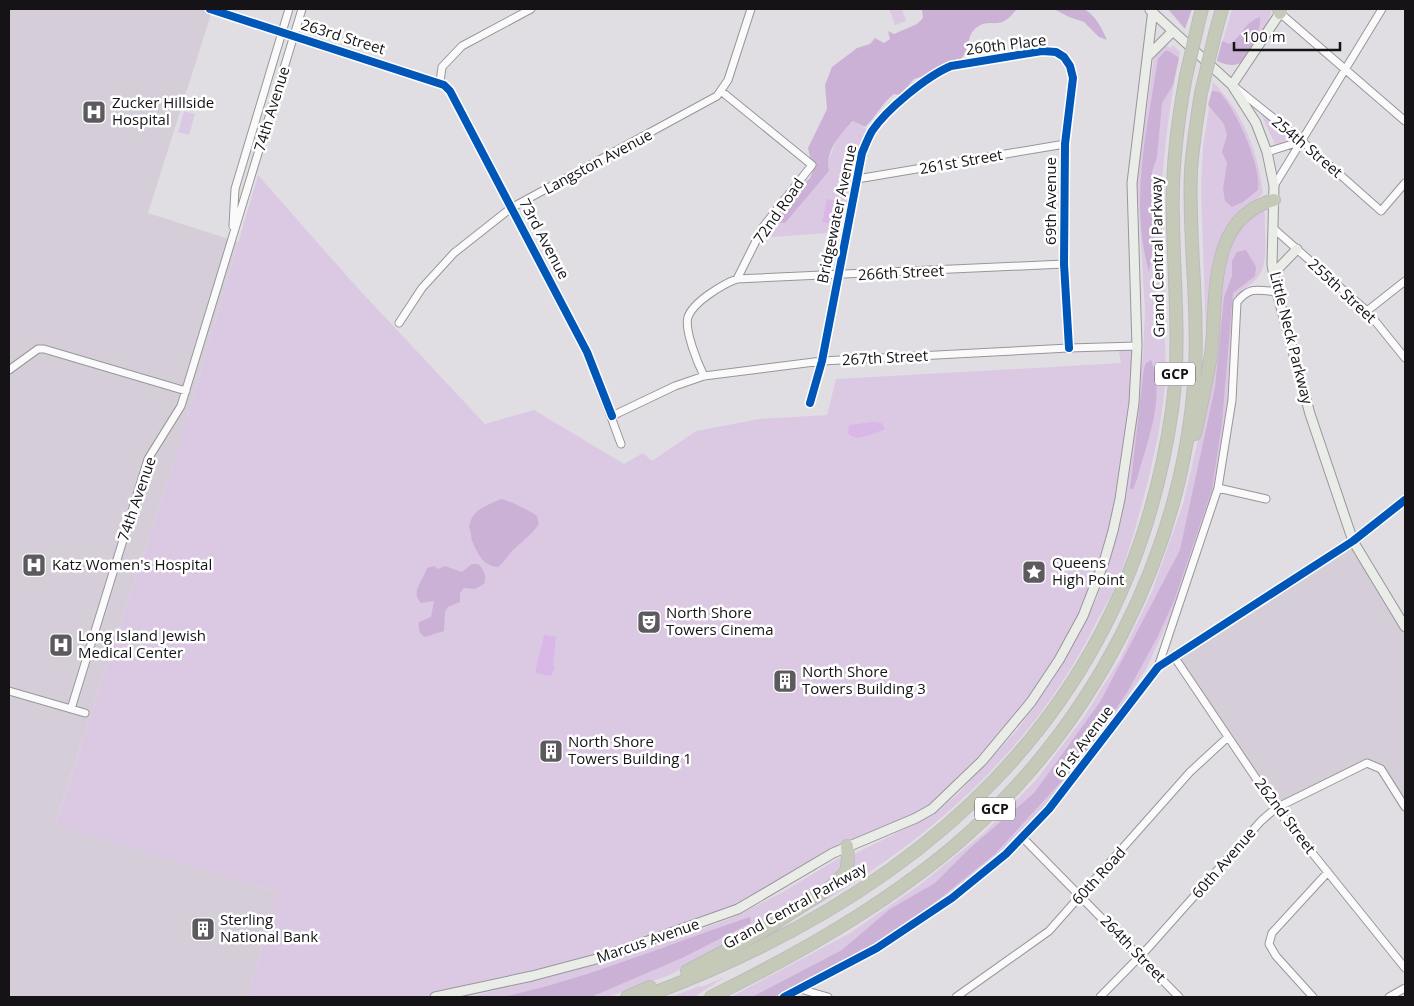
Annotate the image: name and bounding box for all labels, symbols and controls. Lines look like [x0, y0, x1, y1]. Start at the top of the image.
street label: 263rd Street [299, 14, 388, 58]
scale bar [1234, 20, 1340, 52]
text: 100 m [1242, 26, 1286, 46]
street label: 260th Place [964, 29, 1047, 59]
street label: 74th Avenue [249, 64, 293, 154]
place label: Zucker Hillside Hospital [112, 92, 214, 129]
hospital icon: Zucker Hillside Hospital [81, 99, 107, 125]
street label: 254th Street [1268, 111, 1347, 182]
street label: Langston Avenue [540, 124, 655, 198]
street label: Bridgewater Avenue [812, 143, 860, 285]
street label: 261st Street [918, 144, 1004, 178]
street label: 69th Avenue [1040, 157, 1060, 245]
street label: 72nd Road [748, 174, 808, 247]
street label: Grand Central Parkway [1146, 176, 1168, 338]
street label: 73rd Avenue [515, 195, 575, 282]
street label: 255th Street [1304, 254, 1381, 327]
street label: 266th Street [857, 260, 944, 284]
street label: Little Neck Parkway [1266, 269, 1318, 407]
street label: 267th Street [841, 345, 928, 369]
road number: GCP [1155, 362, 1195, 386]
street label: 74th Avenue [112, 454, 160, 543]
hospital icon: Katz Women's Hospital [21, 552, 47, 578]
place label: Queens High Point [1052, 552, 1124, 589]
place label: Katz Women's Hospital [52, 554, 212, 574]
place icon: Queens High Point [1021, 559, 1047, 585]
place label: North Shore Towers Cinema [666, 602, 774, 639]
theatre icon: North Shore Towers Cinema [636, 609, 662, 635]
place label: Long Island Jewish Medical Center [78, 625, 206, 662]
hospital icon: Long Island Jewish Medical Center [48, 632, 74, 658]
place label: North Shore Towers Building 3 [802, 661, 926, 698]
building icon: North Shore Towers Building 3 [772, 668, 798, 694]
street label: 61st Avenue [1049, 701, 1117, 782]
place label: North Shore Towers Building 1 [568, 731, 692, 768]
building icon: North Shore Towers Building 1 [538, 738, 564, 764]
street label: 262nd Street [1251, 773, 1321, 857]
road number: GCP [975, 798, 1015, 821]
street label: 60th Avenue [1187, 823, 1260, 902]
street label: 60th Road [1067, 842, 1130, 909]
street label: Grand Central Parkway [719, 857, 870, 953]
place label: Sterling National Bank [220, 909, 318, 946]
street label: 264th Street [1097, 910, 1171, 986]
street label: Marcus Avenue [594, 913, 702, 967]
building icon: Sterling National Bank [190, 916, 216, 942]

